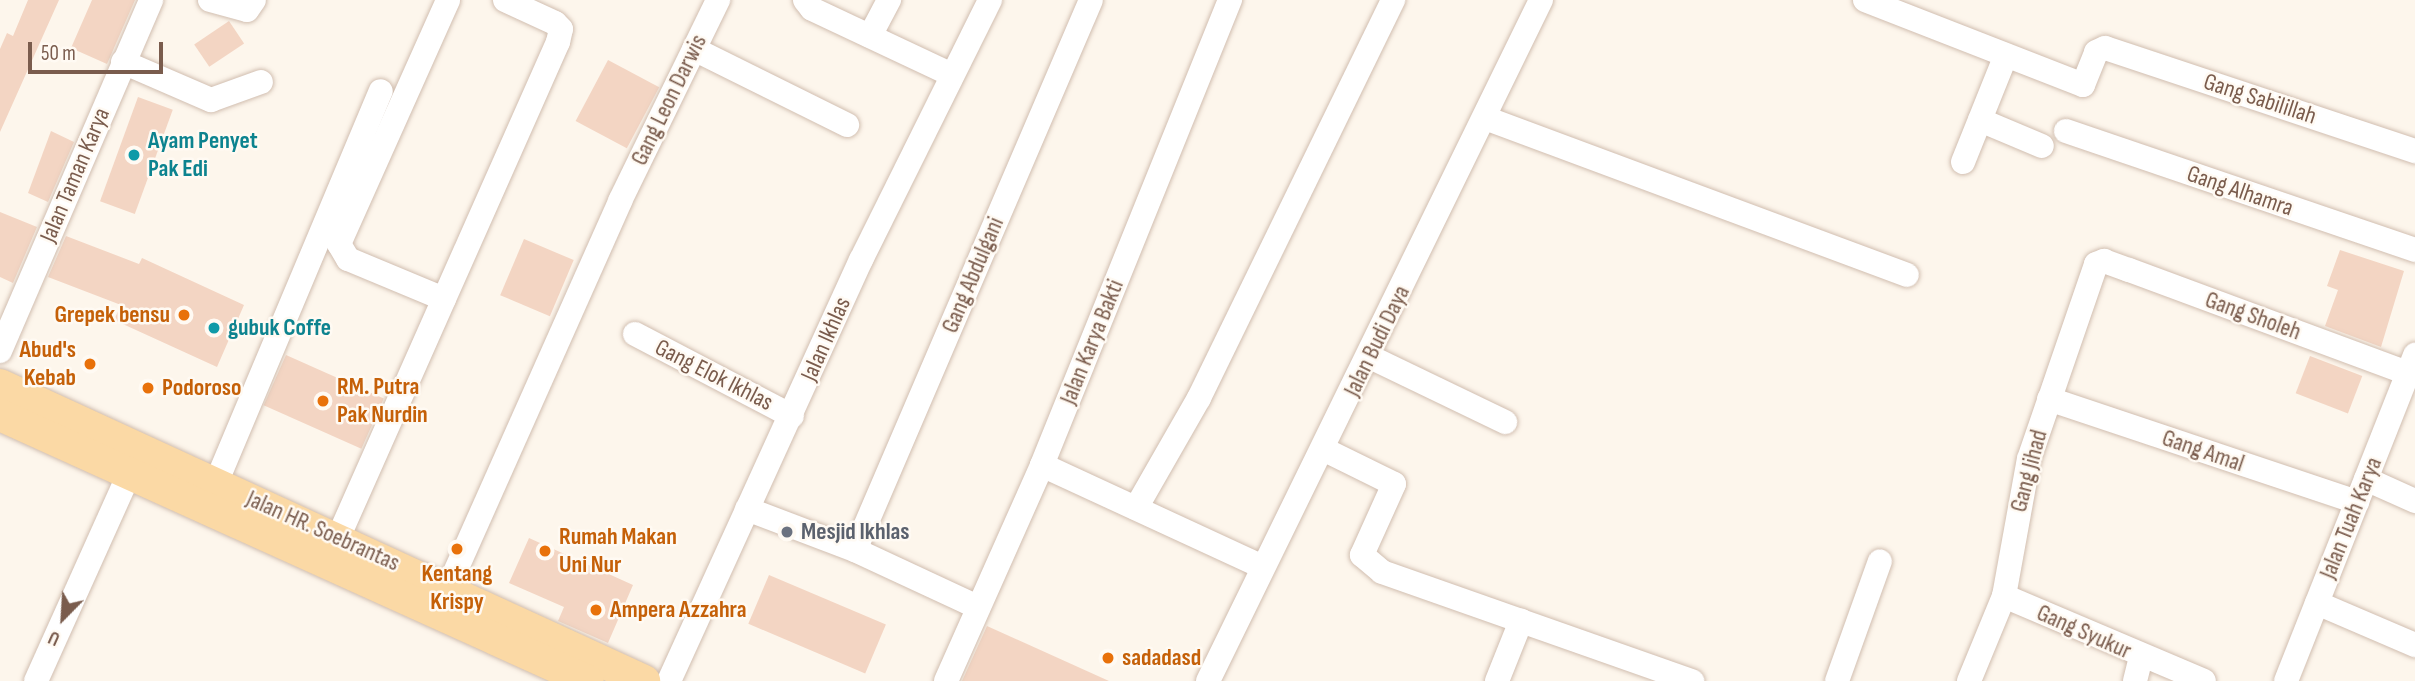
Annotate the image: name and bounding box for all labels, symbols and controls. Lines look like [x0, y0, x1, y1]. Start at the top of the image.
scale bar [32, 28, 166, 72]
street label: Gang Leon Darwis [625, 30, 713, 170]
text: 50 m [41, 41, 76, 66]
street label: Gang Sabilillah [2200, 67, 2320, 131]
street label: Jalan Taman Karya [34, 103, 116, 247]
place label: Ayam Penyet Pak Edi [148, 127, 258, 183]
marker: Ayam Penyet Pak Edi [126, 147, 142, 163]
street label: Gang Alhamra [2183, 159, 2297, 223]
street label: Gang Abdulgani [936, 213, 1010, 337]
street label: Jalan Karya Bakti [1054, 275, 1130, 409]
street label: Jalan Budi Daya [1338, 281, 1416, 401]
street label: Gang Sholeh [2201, 285, 2305, 347]
street label: Jalan Ikhlas [795, 293, 857, 385]
place label: Grepek bensu [54, 301, 170, 329]
marker: Grepek bensu [176, 307, 192, 323]
place label: gubuk Coffe [228, 314, 331, 342]
marker: gubuk Coffe [206, 320, 222, 336]
street label: Gang Elok Ikhlas [650, 333, 778, 417]
place label: Abud's Kebab [19, 336, 76, 392]
marker: Abud's Kebab [82, 356, 98, 372]
place label: RM. Putra Pak Nurdin [337, 373, 428, 429]
place label: Podoroso [162, 374, 242, 402]
marker: Podoroso [140, 380, 156, 396]
marker: RM. Putra Pak Nurdin [315, 393, 331, 409]
street label: Gang Amal [2158, 424, 2248, 478]
street label: Gang Jihad [2004, 427, 2054, 515]
street label: Jalan Tuah Karya [2314, 453, 2388, 583]
street label: Jalan HR. Soebrantas [242, 484, 404, 578]
place label: Mesjid Ikhlas [801, 518, 910, 546]
place label: Rumah Makan Uni Nur [559, 523, 677, 579]
marker: Mesjid Ikhlas [779, 524, 795, 540]
marker: Kentang Krispy [449, 541, 465, 557]
marker: Rumah Makan Uni Nur [537, 543, 553, 559]
place label: Kentang Krispy [422, 560, 492, 616]
north arrow [28, 583, 98, 653]
place label: Ampera Azzahra [610, 596, 747, 624]
street label: Gang Syukur [2032, 598, 2136, 666]
marker: Ampera Azzahra [588, 602, 604, 618]
text: U [45, 625, 63, 650]
place label: sadadasd [1122, 644, 1201, 672]
marker: sadadasd [1100, 650, 1116, 666]

